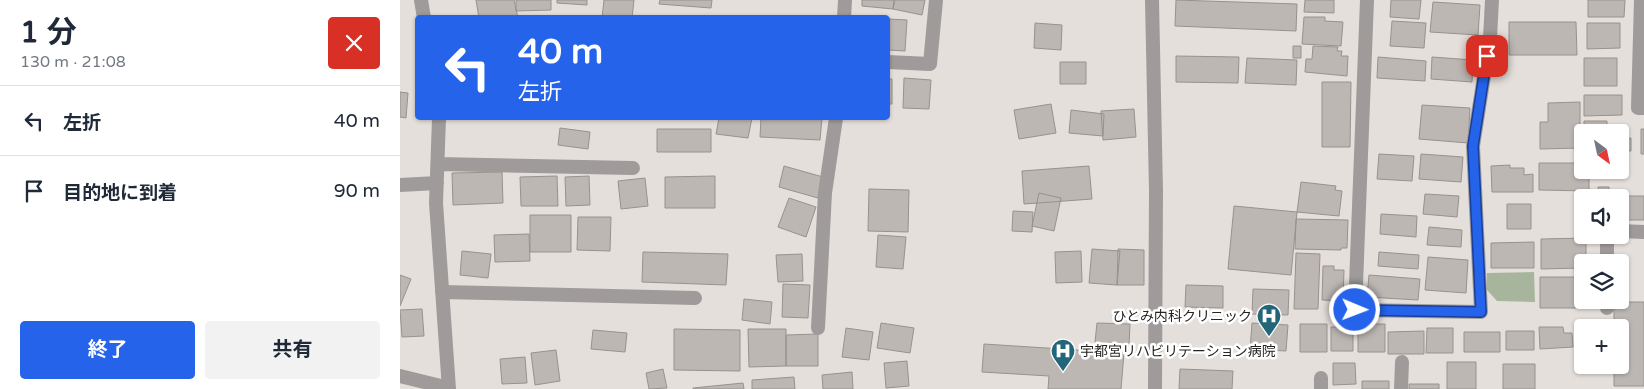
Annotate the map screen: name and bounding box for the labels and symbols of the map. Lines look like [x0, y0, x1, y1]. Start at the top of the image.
pin [1466, 35, 1508, 77]
north arrow [1574, 124, 1629, 179]
position arrow [1328, 283, 1380, 335]
hospital icon: ひとみ内科クリニック [1256, 303, 1282, 337]
place label: ひとみ内科クリニック [1112, 308, 1252, 325]
hospital icon: 宇都宮リハビリテーション病院 [1050, 338, 1076, 372]
place label: 宇都宮リハビリテーション病院 [1080, 343, 1276, 360]

